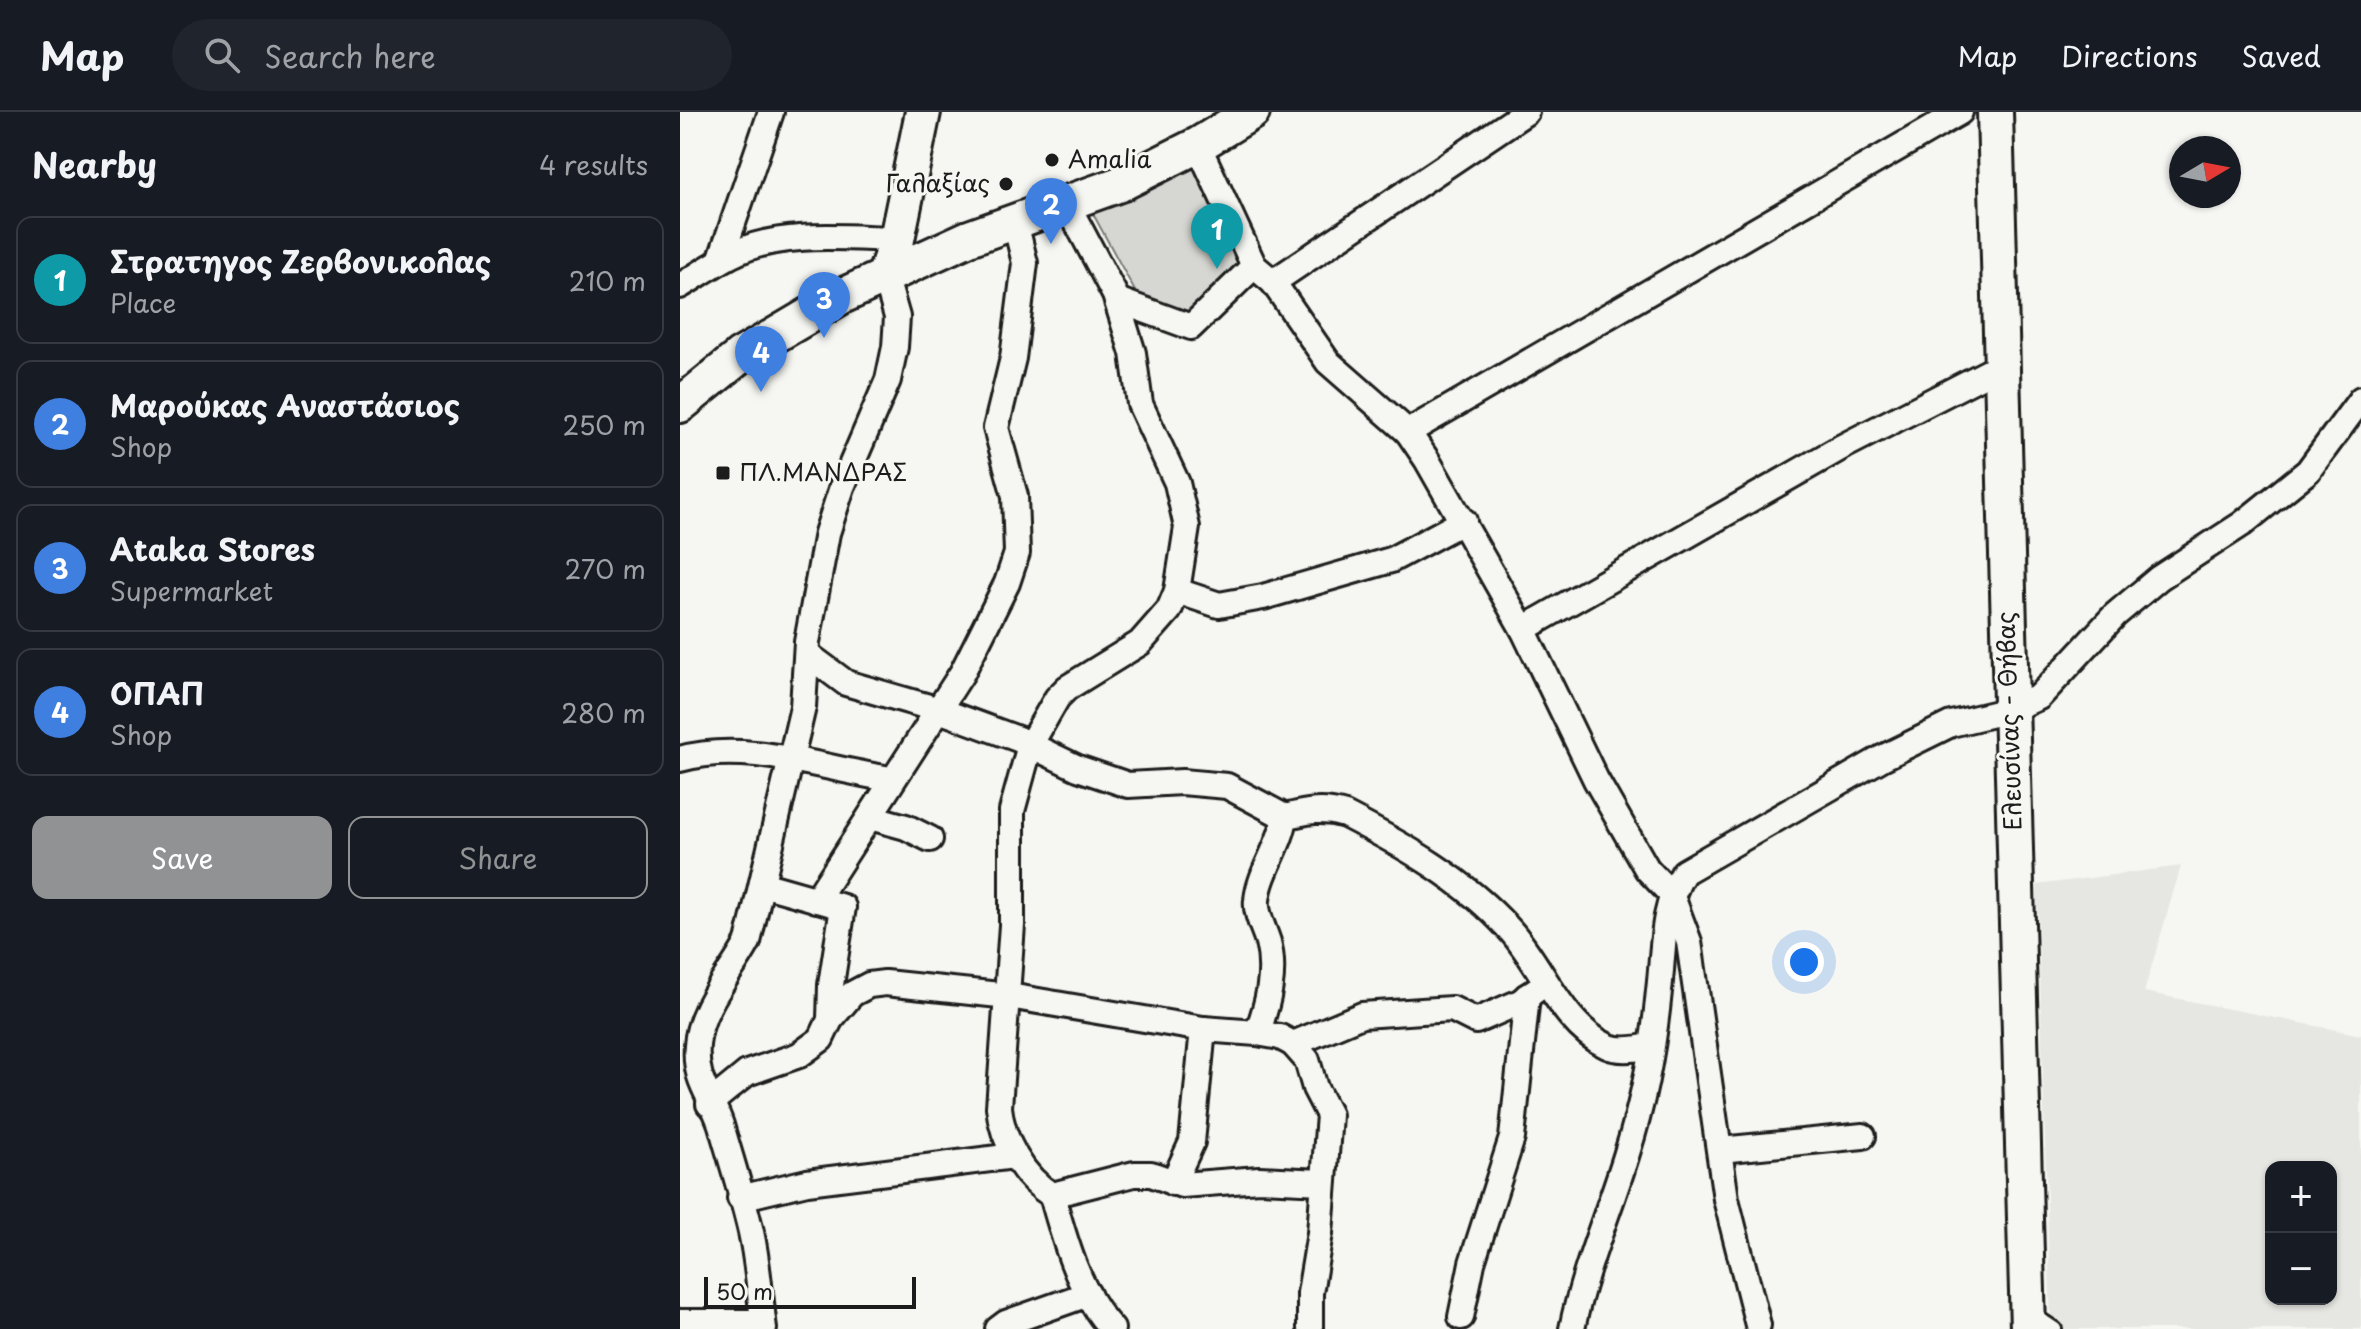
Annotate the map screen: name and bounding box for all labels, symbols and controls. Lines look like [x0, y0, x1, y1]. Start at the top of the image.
search box [172, 19, 732, 91]
text: Map [40, 27, 124, 84]
icon: search [200, 33, 244, 77]
text: Search here [264, 33, 436, 78]
text: Map [1958, 34, 2017, 77]
text: Directions [2061, 34, 2198, 77]
text: Saved [2242, 34, 2321, 77]
north arrow [2169, 136, 2241, 208]
text: Nearby [32, 138, 157, 190]
place label: Amalia [1068, 140, 1152, 176]
text: 4 results [539, 145, 648, 184]
marker: Amalia [1043, 151, 1061, 169]
place label: Γαλαξίας [885, 164, 990, 200]
marker: Γαλαξίας [997, 175, 1015, 193]
pin: 2 [1025, 178, 1077, 244]
pin: 1 [1191, 203, 1243, 269]
text: Στρατηγος Ζερβονικολας [110, 238, 491, 283]
text: 1 [54, 261, 66, 300]
text: 210 m [569, 261, 646, 300]
pin: 3 [798, 272, 850, 338]
text: Place [110, 283, 176, 322]
pin: 4 [735, 326, 787, 392]
text: Μαρούκας Αναστάσιος [110, 382, 460, 427]
text: 2 [51, 405, 69, 444]
text: 250 m [562, 405, 646, 444]
text: Shop [110, 427, 172, 466]
place label: ΠΛ.ΜΑΝΔΡΑΣ [739, 453, 907, 489]
marker: ΠΛ.ΜΑΝΔΡΑΣ [714, 464, 732, 482]
text: Ataka Stores [110, 526, 315, 571]
text: 3 [51, 549, 69, 588]
text: 270 m [565, 549, 646, 588]
text: Supermarket [110, 571, 273, 610]
street label: Ελευσίνας - Θήβας [1986, 611, 2030, 831]
text: ΟΠΑΠ [110, 670, 204, 715]
text: 4 [51, 693, 69, 732]
text: 280 m [561, 693, 646, 732]
text: Shop [110, 715, 172, 754]
button: Save [32, 816, 332, 899]
button: Share [348, 816, 648, 899]
your location [1784, 942, 1824, 982]
map controls [2265, 1161, 2337, 1305]
button: + [2265, 1161, 2337, 1233]
button: − [2265, 1233, 2337, 1305]
scale bar [704, 1273, 916, 1309]
text: 50 m [716, 1274, 773, 1307]

